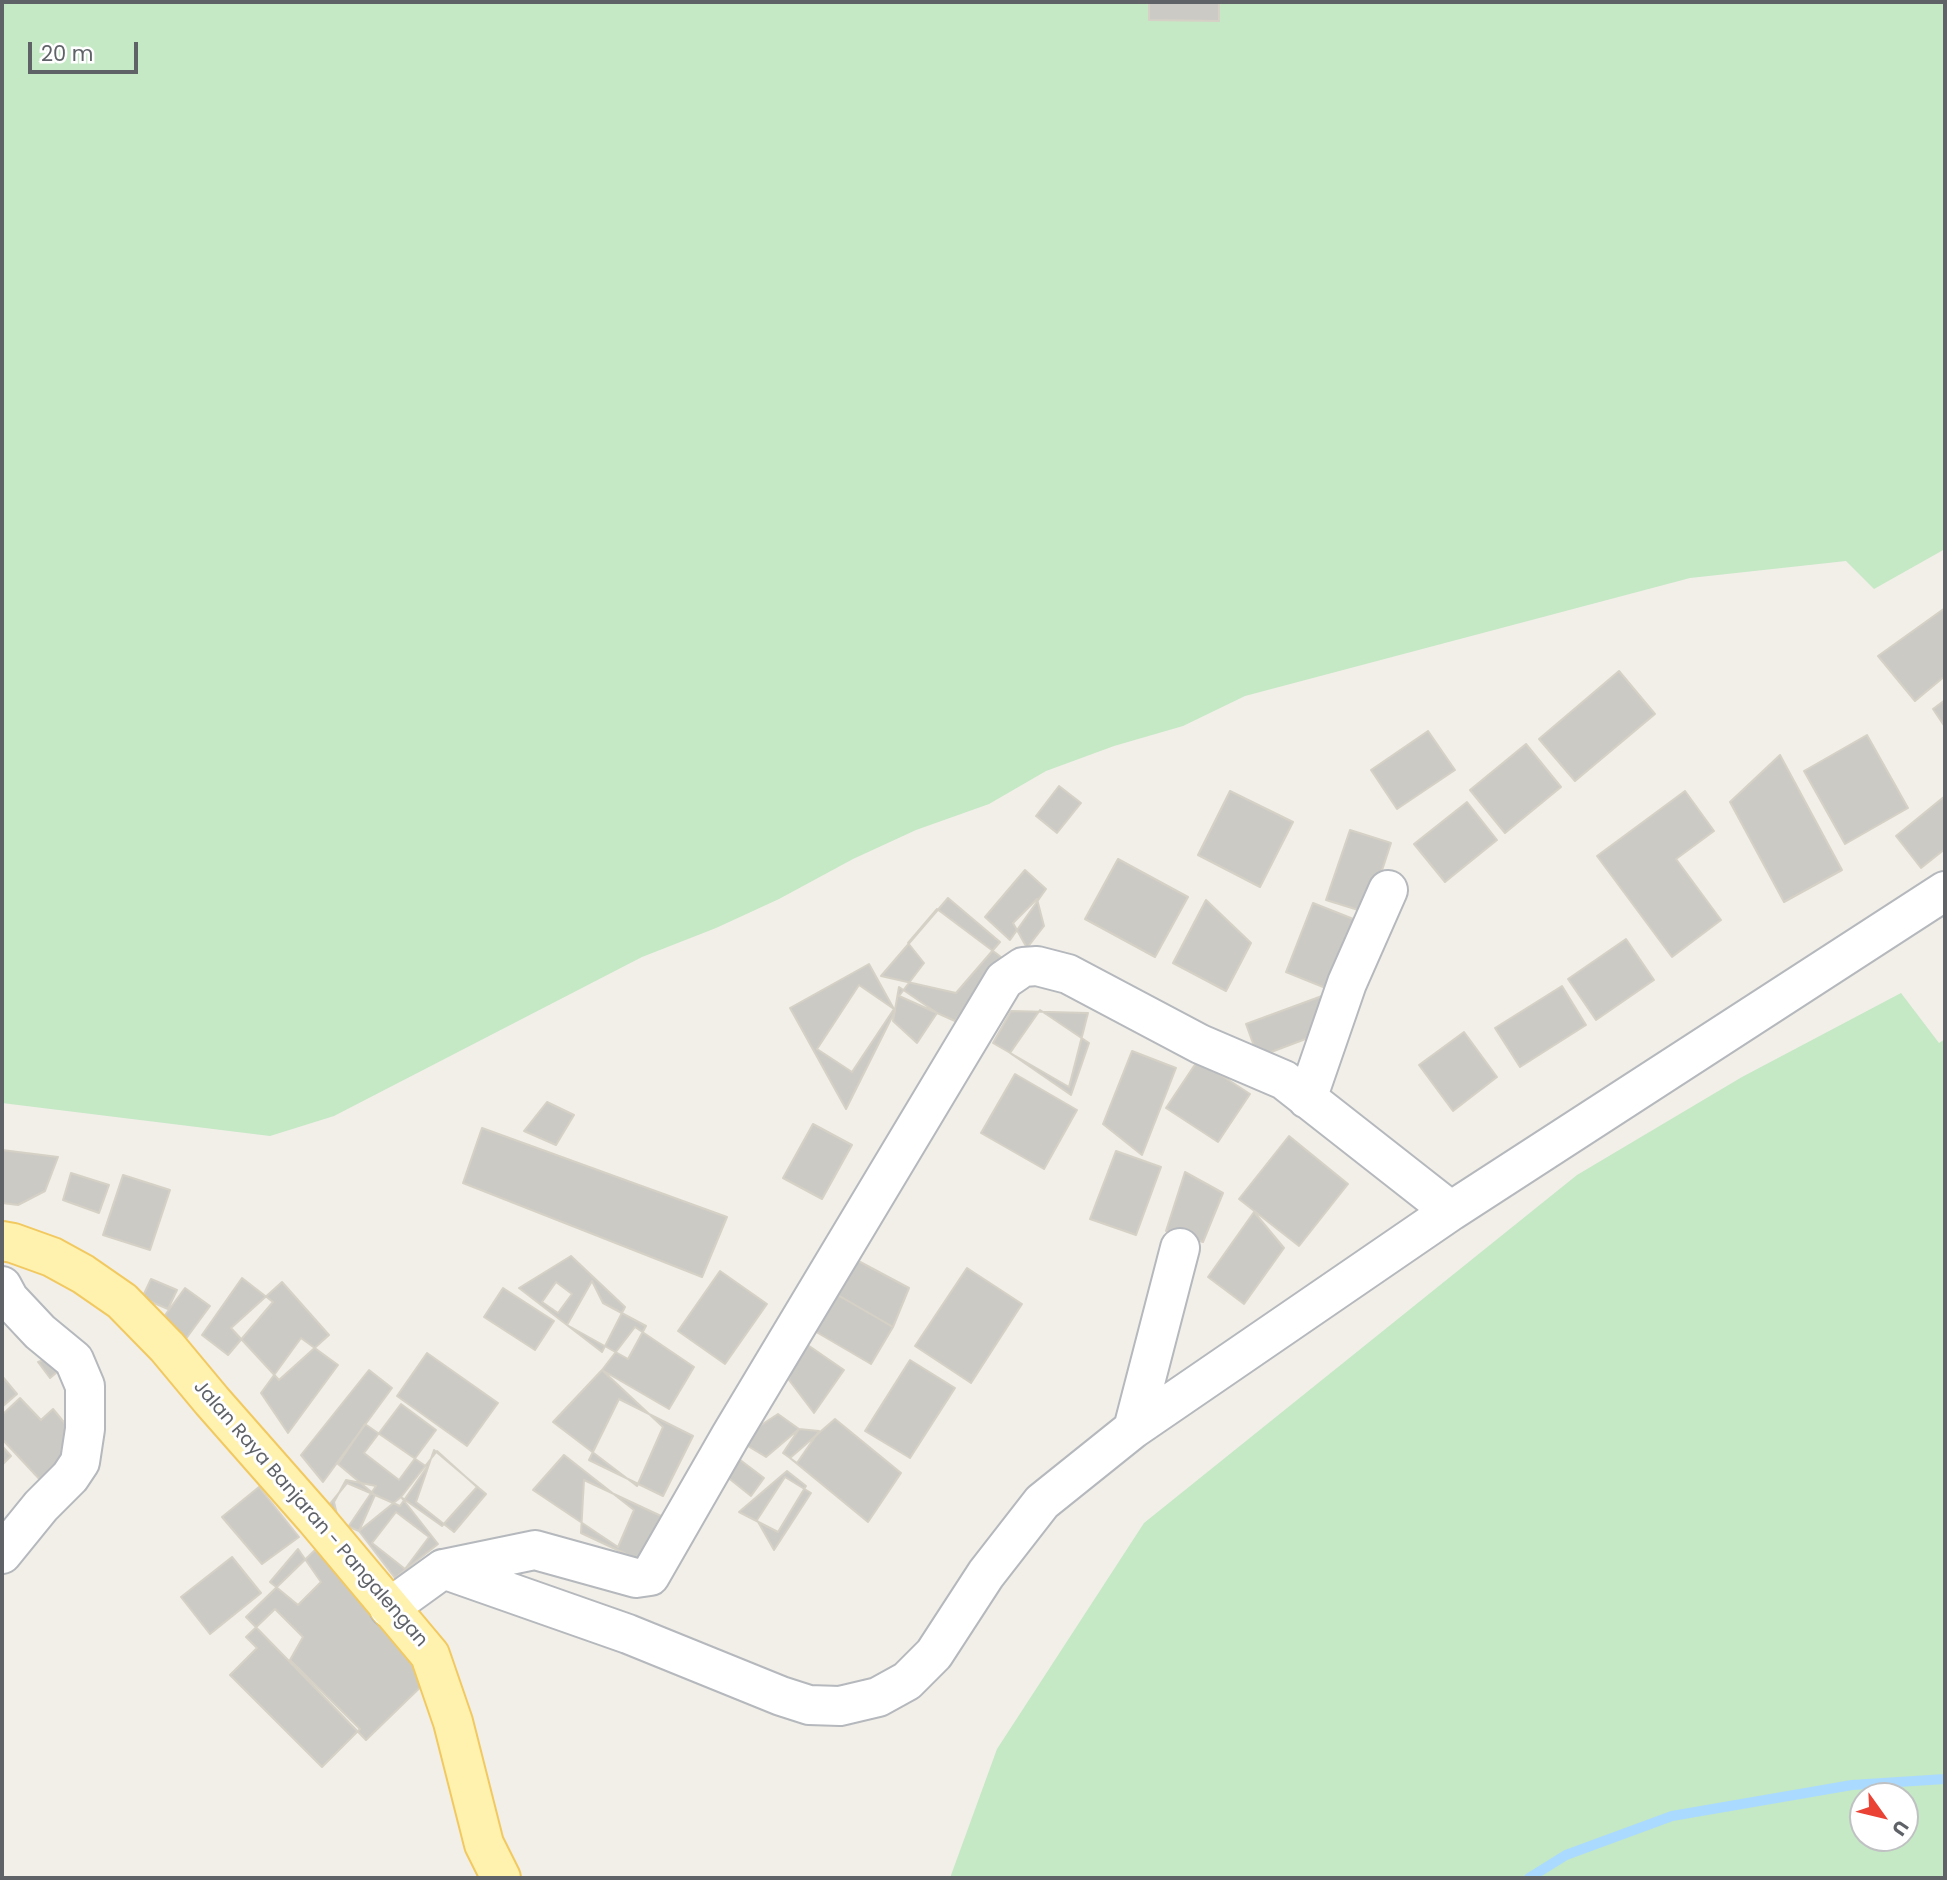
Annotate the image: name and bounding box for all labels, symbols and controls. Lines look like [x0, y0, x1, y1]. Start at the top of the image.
scale bar [32, 28, 142, 72]
text: 20 m [41, 39, 94, 68]
street label: Jalan Raya Banjaran - Pangalengan [188, 1376, 432, 1652]
north arrow [1849, 1782, 1919, 1852]
text: U [1885, 1815, 1915, 1841]

